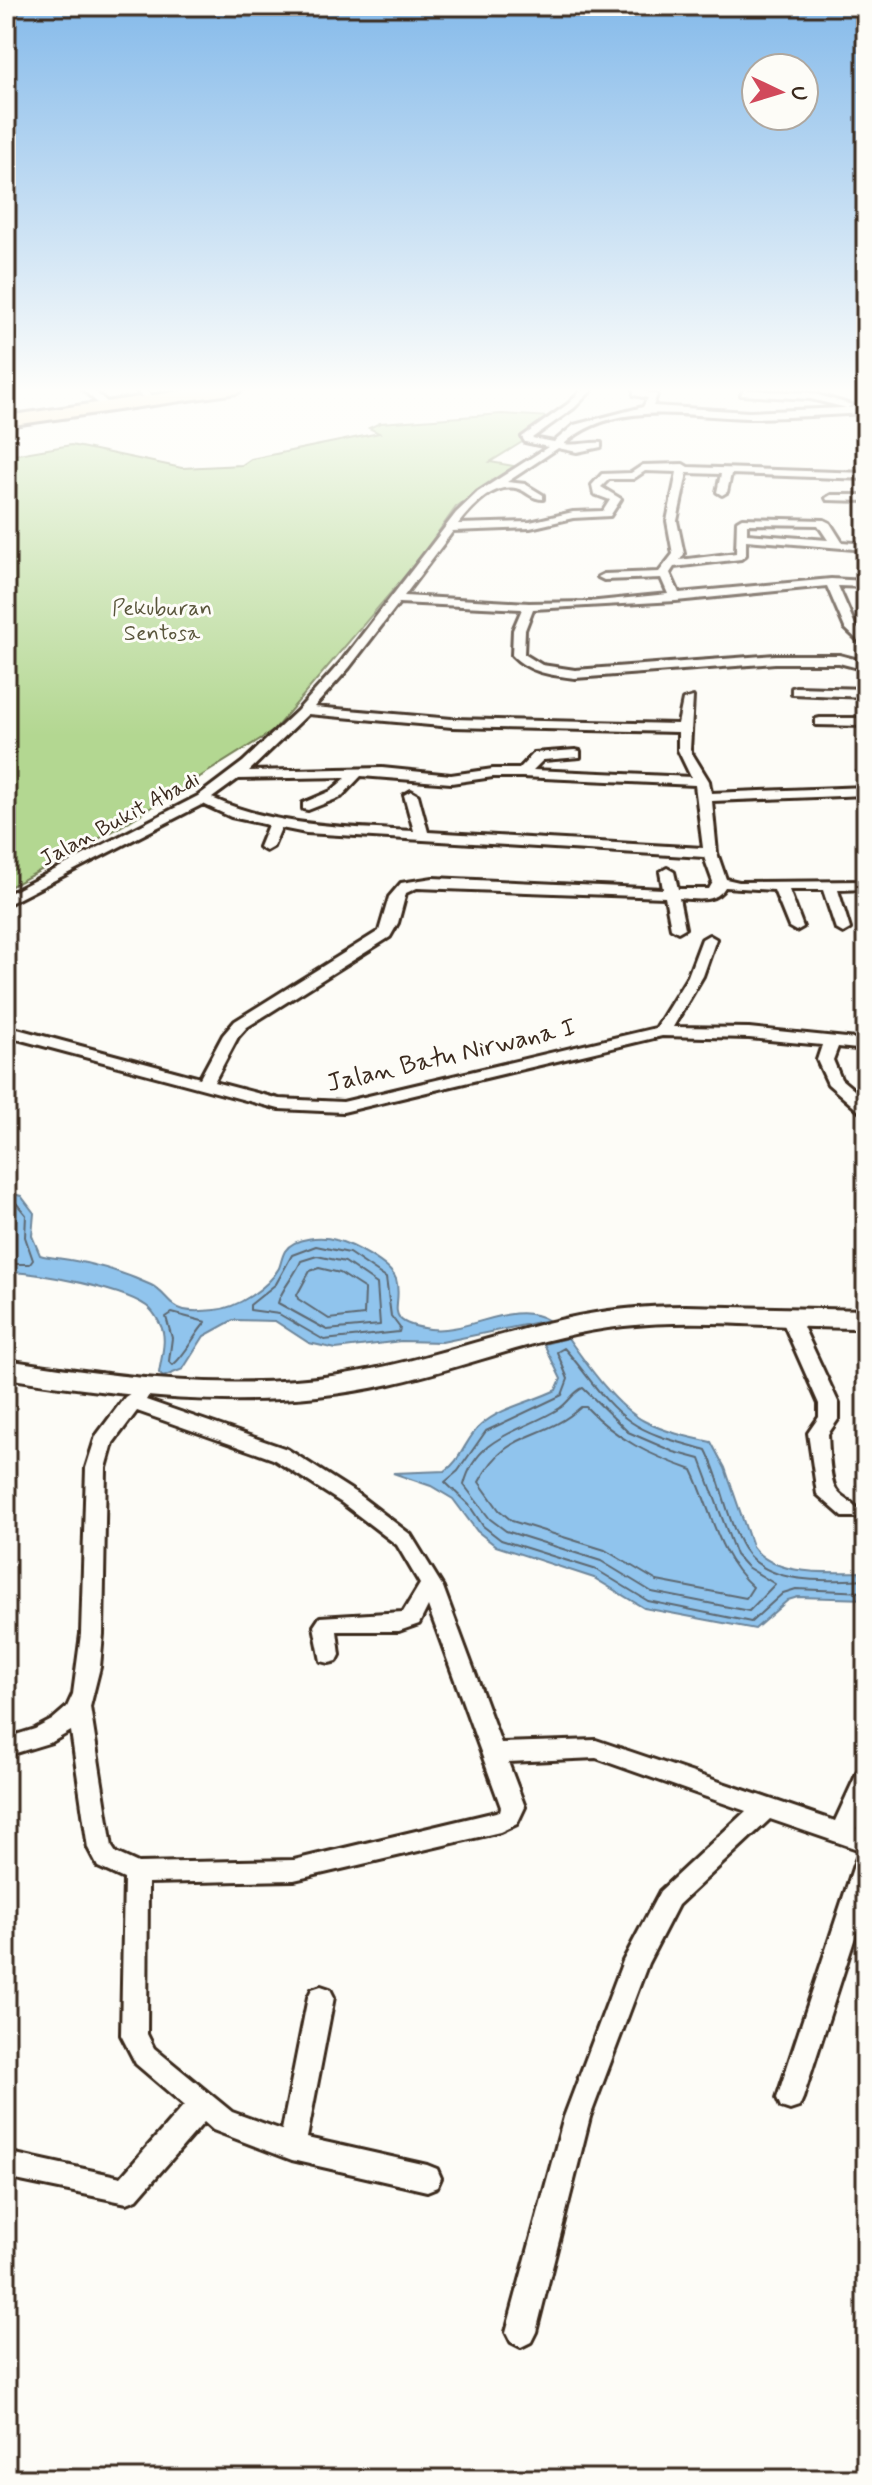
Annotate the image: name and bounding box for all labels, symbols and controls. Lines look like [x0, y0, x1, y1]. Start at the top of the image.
north arrow [740, 52, 820, 132]
text: U [783, 85, 812, 101]
park label: Pekuburan Sentosa [112, 595, 212, 648]
street label: Jalan Bukit Abadi [35, 766, 205, 874]
street label: Jalan Batu Nirwana I [324, 1011, 579, 1101]

